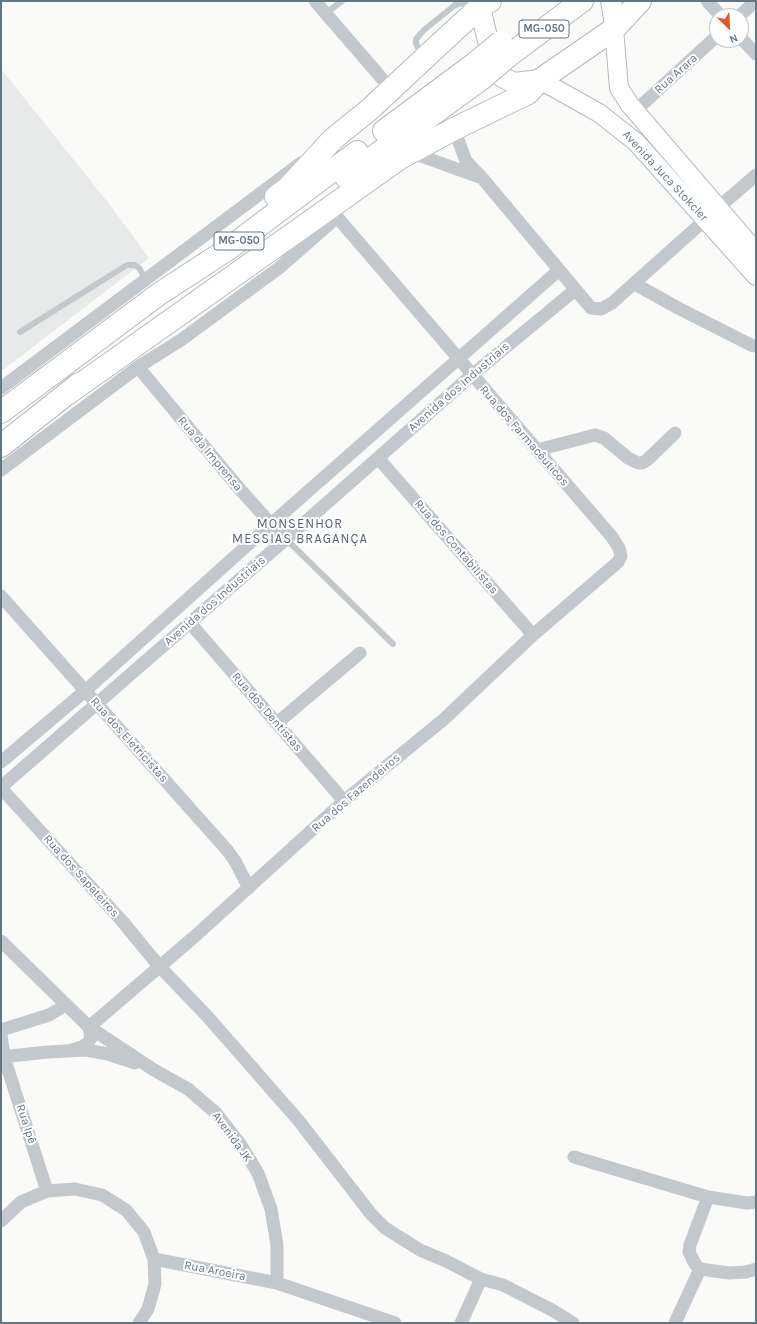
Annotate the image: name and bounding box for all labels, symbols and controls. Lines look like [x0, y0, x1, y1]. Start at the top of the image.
north arrow [709, 8, 749, 48]
road number: MG-050 [519, 20, 569, 38]
text: N [727, 31, 740, 46]
street label: Rua Arara [652, 51, 700, 97]
street label: Avenida Juca Stokcler [619, 128, 711, 224]
road number: MG-050 [214, 232, 264, 250]
street label: Avenida dos Industriais [406, 339, 512, 435]
street label: Rua dos Farmacêuticos [476, 383, 572, 489]
street label: Rua da Imprensa [175, 414, 245, 494]
street label: Rua dos Contabilistas [411, 497, 501, 597]
district label: MONSENHOR MESSIAS BRAGANÇA [232, 516, 368, 547]
street label: Avenida dos Industriais [162, 553, 268, 649]
street label: Rua dos Dentistas [229, 670, 305, 754]
street label: Rua dos Eletricistas [87, 695, 171, 785]
street label: Rua dos Fazendeiros [309, 751, 403, 835]
street label: Rua dos Sapateiros [40, 832, 122, 920]
street label: Rua Ipê [13, 1102, 39, 1146]
street label: Avenida JK [209, 1109, 255, 1165]
street label: Rua Aroeira [183, 1258, 247, 1284]

